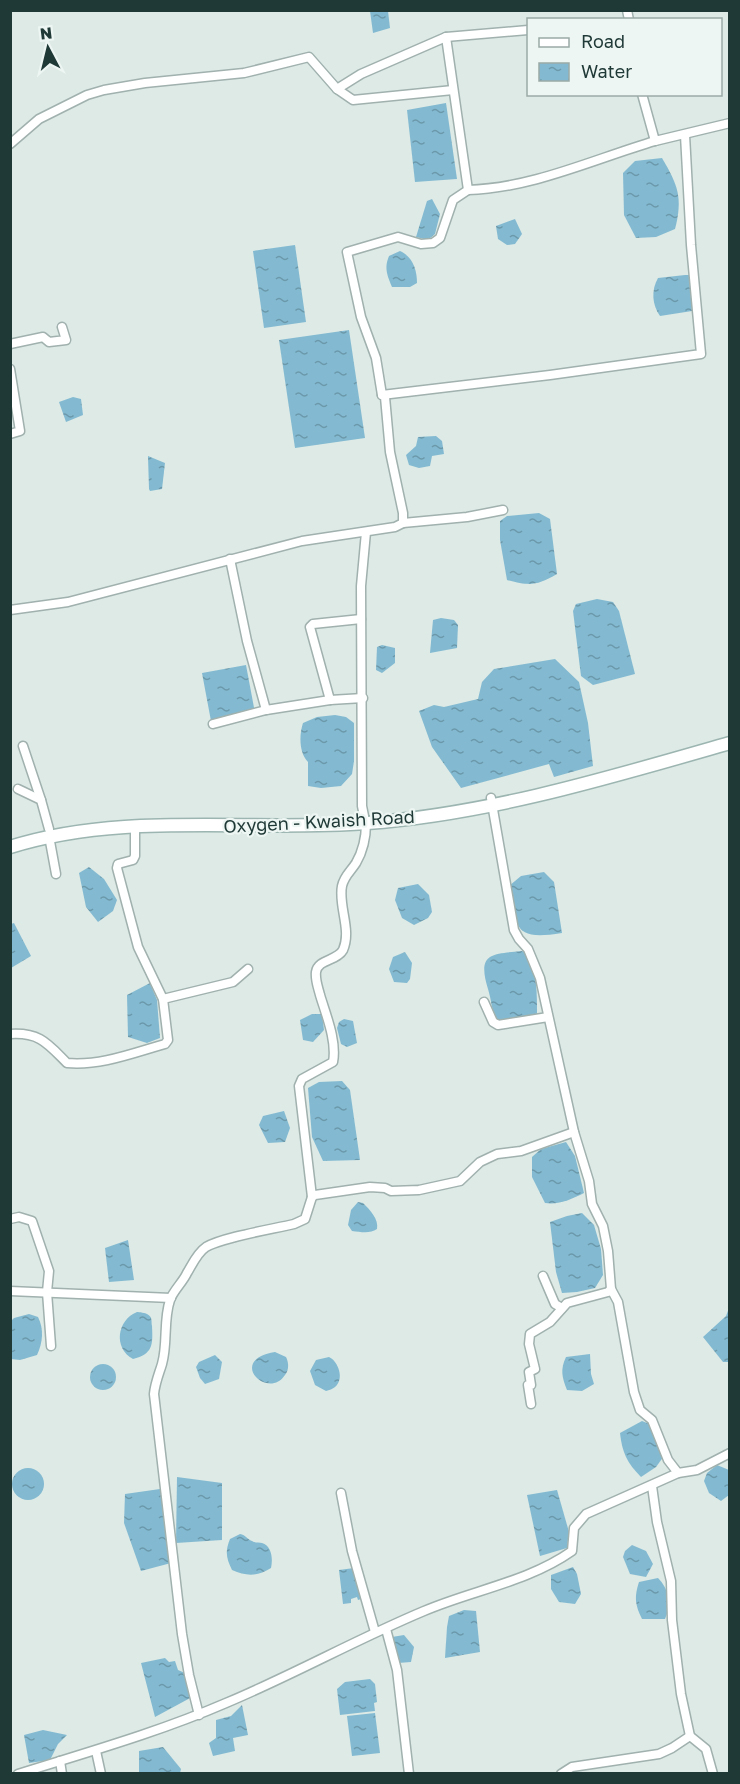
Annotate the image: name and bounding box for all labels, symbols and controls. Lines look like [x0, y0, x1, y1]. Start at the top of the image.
north arrow [18, 18, 78, 78]
legend [527, 18, 722, 96]
text: N [39, 22, 53, 44]
text: Road [581, 30, 625, 52]
text: Water [581, 60, 632, 82]
street label: Oxygen - Kwaish Road [223, 805, 415, 837]

